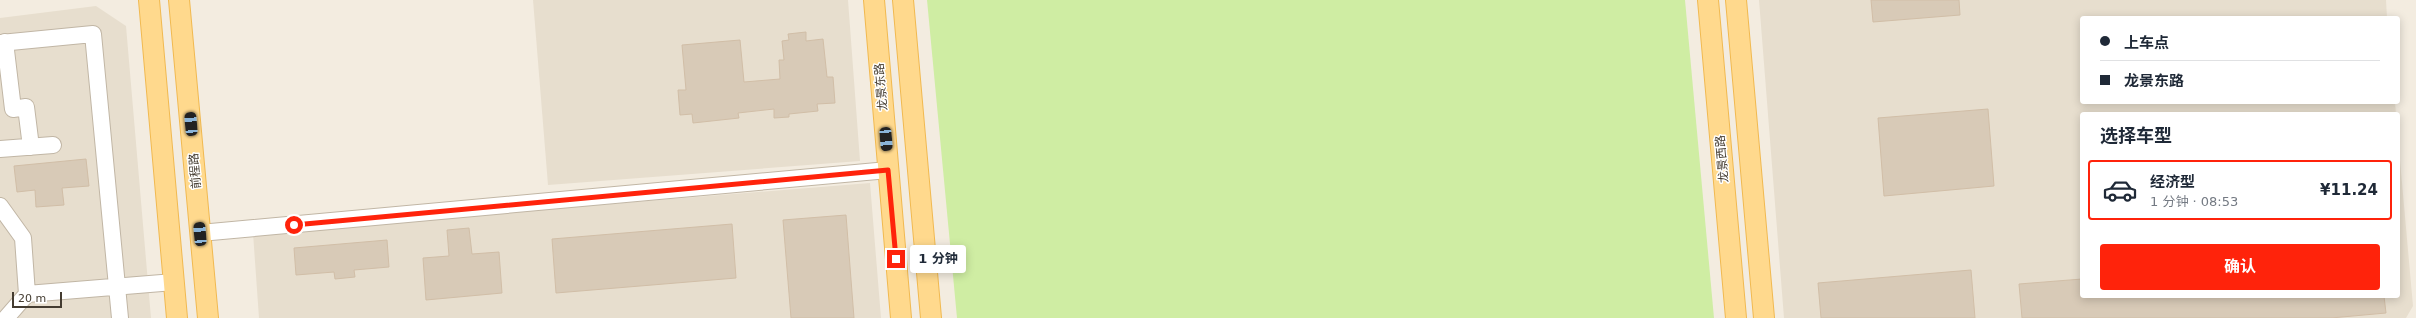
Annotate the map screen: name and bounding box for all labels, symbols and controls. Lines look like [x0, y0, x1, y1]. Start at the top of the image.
text: 上车点 [2124, 34, 2169, 52]
street label: 龙景东路 [872, 62, 890, 112]
text: 龙景东路 [2124, 72, 2184, 90]
car [184, 112, 198, 136]
text: 选择车型 [2100, 125, 2172, 146]
car [879, 127, 893, 151]
street label: 龙景西路 [1713, 134, 1731, 184]
street label: 前程路 [186, 152, 204, 190]
icon: car [2102, 172, 2138, 208]
text: 经济型 [2150, 173, 2195, 191]
text: ¥11.24 [2320, 181, 2378, 199]
text: 1 分钟 · 08:53 [2150, 194, 2238, 209]
route start [285, 216, 303, 234]
car [193, 222, 207, 246]
button: 确认 [2100, 244, 2380, 290]
callout: 1 分钟 [910, 245, 966, 273]
route end [887, 250, 905, 268]
text: 1 分钟 [918, 251, 958, 266]
scale bar [12, 290, 62, 309]
text: 20 m [18, 292, 46, 305]

